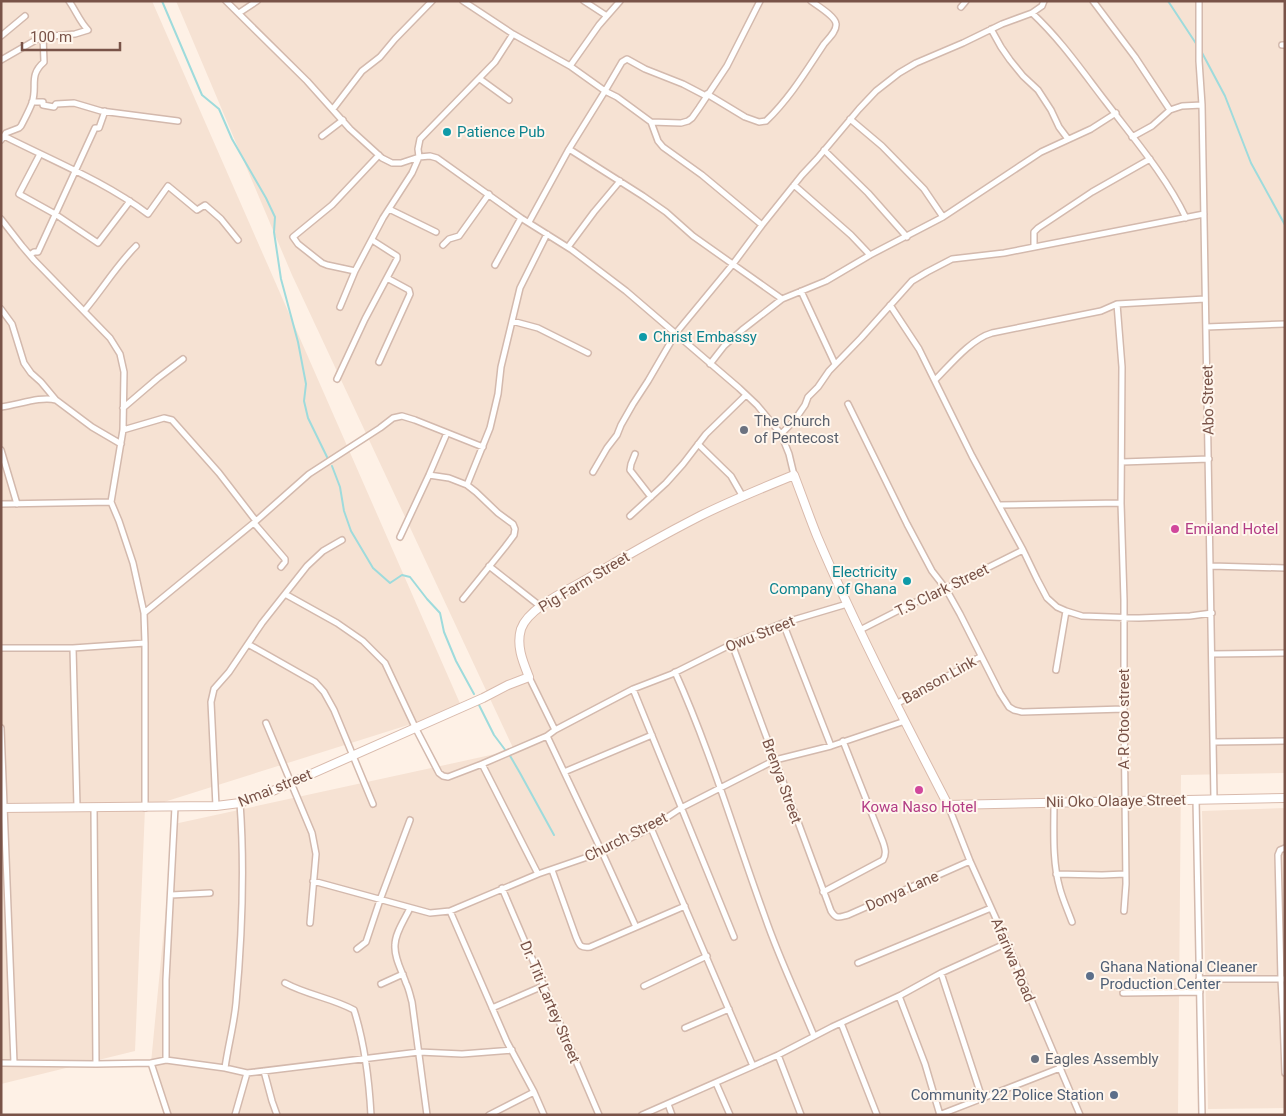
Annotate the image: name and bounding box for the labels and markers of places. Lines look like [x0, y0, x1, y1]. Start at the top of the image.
place label: Patience Pub [457, 123, 545, 141]
marker: Patience Pub [441, 126, 453, 138]
place label: Christ Embassy [653, 328, 757, 346]
marker: Christ Embassy [637, 331, 649, 343]
place label: The Church of Pentecost [754, 412, 839, 447]
marker: The Church of Pentecost [738, 424, 750, 436]
place label: Emiland Hotel [1185, 520, 1278, 538]
marker: Emiland Hotel [1169, 523, 1181, 535]
place label: Electricity Company of Ghana [769, 563, 897, 598]
marker: Electricity Company of Ghana [901, 575, 913, 587]
marker: Kowa Naso Hotel [913, 784, 925, 796]
place label: Kowa Naso Hotel [861, 798, 977, 816]
place label: Ghana National Cleaner Production Center [1100, 958, 1257, 993]
marker: Ghana National Cleaner Production Center [1084, 970, 1096, 982]
place label: Eagles Assembly [1045, 1050, 1159, 1068]
marker: Eagles Assembly [1029, 1053, 1041, 1065]
place label: Community 22 Police Station [911, 1086, 1104, 1104]
marker: Community 22 Police Station [1108, 1089, 1120, 1101]

